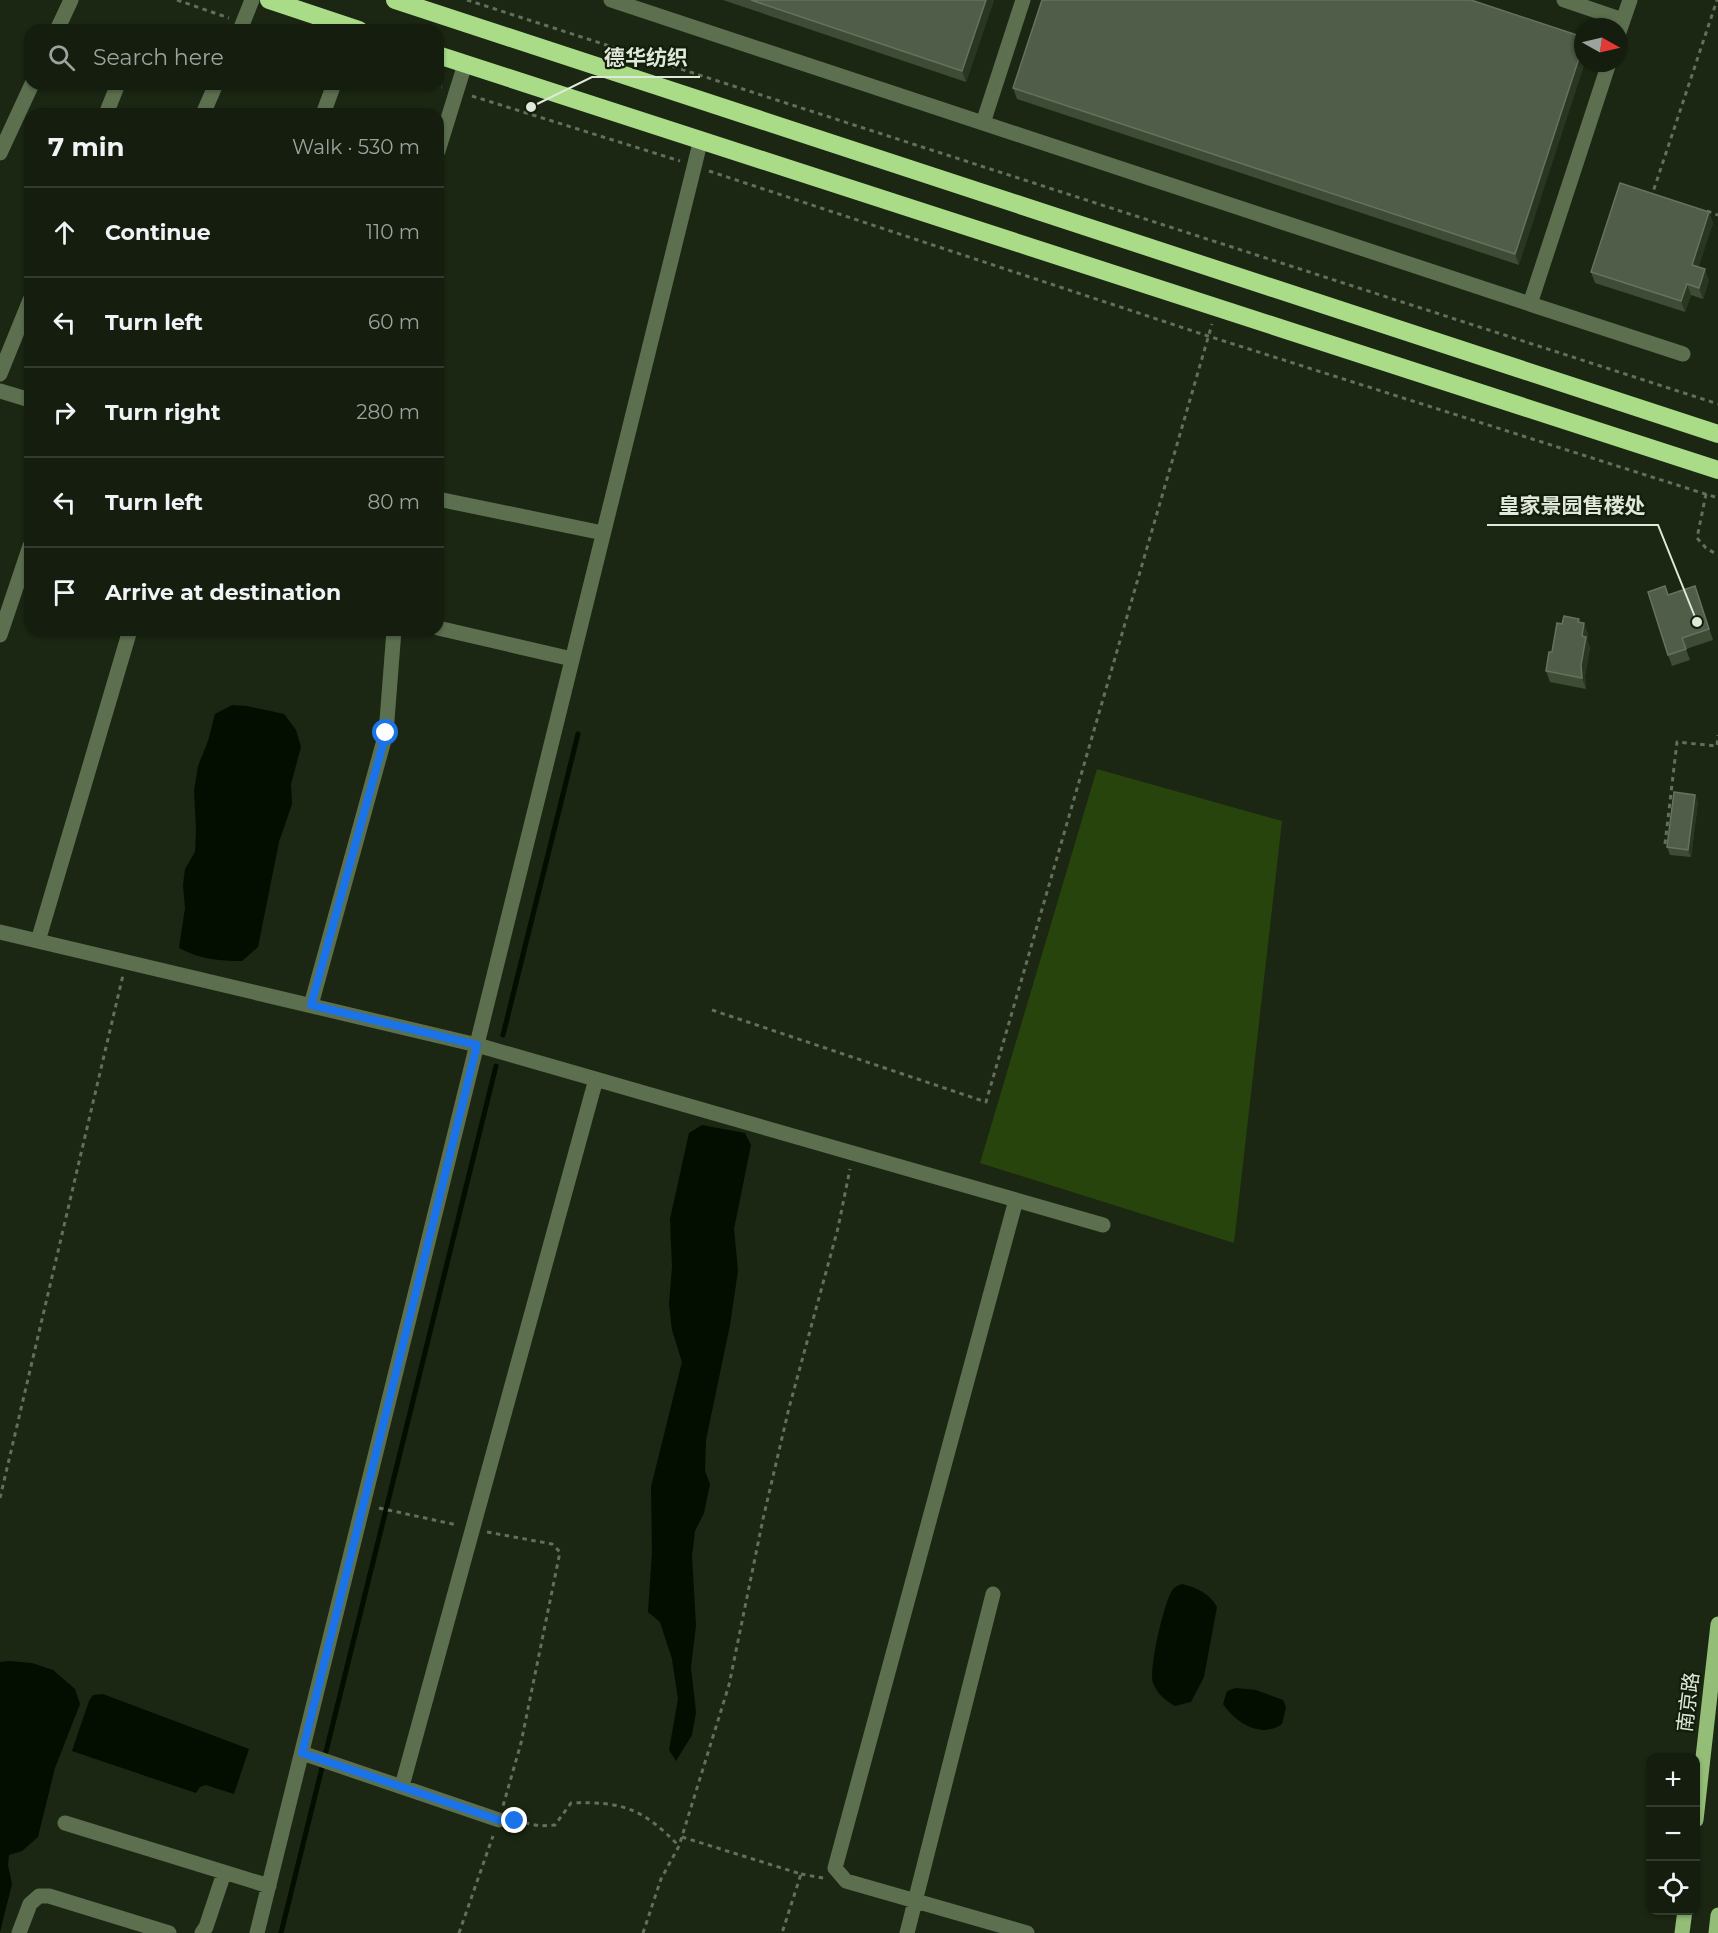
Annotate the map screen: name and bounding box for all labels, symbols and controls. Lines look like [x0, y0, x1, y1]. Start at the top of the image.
north arrow [1574, 18, 1628, 72]
search box [24, 24, 444, 90]
callout: 德华纺织 [592, 38, 700, 77]
icon: search [45, 41, 78, 74]
text: Search here [93, 44, 224, 71]
text: 德华纺织 [604, 45, 688, 70]
text: 7 min [48, 131, 125, 163]
text: Walk · 530 m [292, 135, 420, 159]
icon: ahead [48, 216, 81, 249]
text: Continue [105, 219, 211, 246]
text: 110 m [366, 220, 420, 244]
icon: left [48, 306, 81, 339]
text: Turn left [105, 309, 203, 336]
text: 60 m [368, 310, 420, 334]
icon: right [48, 396, 81, 429]
text: Turn right [105, 399, 220, 426]
text: 280 m [356, 400, 420, 424]
icon: left [48, 486, 81, 519]
callout: 皇家景园售楼处 [1487, 486, 1658, 525]
text: Turn left [105, 489, 203, 516]
text: 80 m [368, 490, 420, 514]
text: 皇家景园售楼处 [1499, 493, 1646, 518]
icon: arrive [48, 576, 81, 609]
text: Arrive at destination [105, 579, 341, 606]
route start [372, 719, 398, 745]
street label: 南京路 [1672, 1671, 1704, 1733]
map controls [1646, 1753, 1700, 1915]
button: + [1646, 1753, 1700, 1807]
route end [501, 1807, 527, 1833]
button: − [1646, 1807, 1700, 1861]
button: locate [1646, 1861, 1700, 1915]

